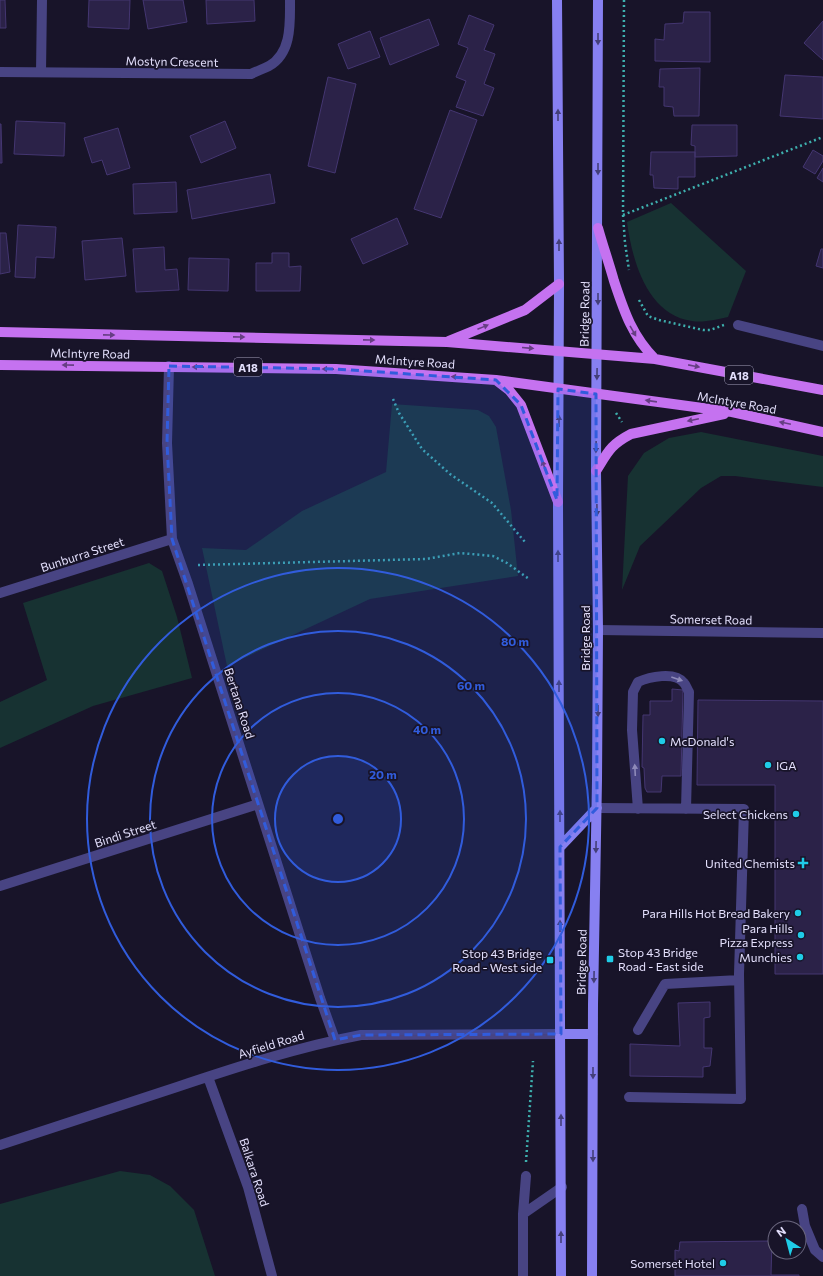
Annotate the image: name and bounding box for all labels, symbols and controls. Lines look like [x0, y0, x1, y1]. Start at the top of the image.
one-way arrow [595, 33, 601, 46]
street label: Mostyn Crescent [125, 53, 219, 69]
one-way arrow [555, 108, 561, 121]
one-way arrow [595, 163, 601, 176]
one-way arrow [556, 238, 562, 251]
street label: Bridge Road [576, 281, 592, 347]
one-way arrow [594, 293, 601, 305]
one-way arrow [478, 324, 490, 330]
one-way arrow [630, 325, 637, 337]
one-way arrow [103, 331, 115, 338]
one-way arrow [233, 334, 245, 341]
one-way arrow [363, 337, 376, 343]
street label: McIntyre Road [50, 345, 130, 361]
one-way arrow [522, 345, 534, 352]
street label: McIntyre Road [375, 351, 455, 371]
road number: A18 [234, 358, 262, 376]
one-way arrow [62, 362, 74, 369]
one-way arrow [688, 363, 700, 369]
one-way arrow [191, 364, 204, 370]
one-way arrow [321, 366, 334, 372]
road number: A18 [725, 366, 753, 384]
one-way arrow [594, 368, 600, 381]
one-way arrow [451, 374, 463, 381]
street label: McIntyre Road [696, 388, 778, 416]
one-way arrow [645, 398, 657, 404]
one-way arrow [555, 415, 562, 427]
one-way arrow [687, 418, 700, 424]
one-way arrow [779, 420, 791, 426]
one-way arrow [593, 441, 599, 454]
one-way arrow [540, 459, 546, 471]
one-way arrow [593, 504, 600, 516]
street label: Bunburra Street [38, 534, 126, 574]
one-way arrow [555, 549, 561, 562]
street label: Bridge Road [578, 605, 592, 671]
street label: Somerset Road [670, 611, 752, 627]
text: 80 m [501, 634, 529, 648]
street label: Bertana Road [222, 666, 258, 740]
one-way arrow [671, 677, 683, 683]
text: 60 m [457, 678, 485, 692]
one-way arrow [556, 679, 562, 692]
one-way arrow [595, 705, 601, 718]
text: 40 m [413, 722, 441, 736]
place label: McDonald's [670, 734, 734, 748]
marker: McDonald's [657, 736, 667, 746]
place label: IGA [776, 758, 796, 772]
marker: IGA [763, 760, 773, 770]
one-way arrow [632, 764, 639, 776]
text: 20 m [369, 767, 397, 781]
place label: Select Chickens [703, 807, 788, 821]
marker: Select Chickens [791, 809, 801, 819]
one-way arrow [556, 810, 563, 822]
centre of rings [331, 812, 345, 826]
street label: Bindi Street [92, 816, 158, 850]
one-way arrow [593, 841, 599, 854]
place label: United Chemists [705, 856, 795, 870]
marker: United Chemists [798, 858, 808, 868]
place label: Para Hills Hot Bread Bakery [642, 906, 790, 920]
marker: Para Hills Hot Bread Bakery [793, 908, 803, 918]
one-way arrow [557, 919, 563, 932]
place label: Para Hills Pizza Express [719, 921, 793, 949]
street label: Bridge Road [573, 929, 589, 995]
marker: Para Hills Pizza Express [796, 930, 806, 940]
place label: Stop 43 Bridge Road - East side [618, 945, 704, 973]
place label: Stop 43 Bridge Road - West side [452, 946, 542, 974]
place label: Munchies [739, 950, 792, 964]
marker: Munchies [795, 952, 805, 962]
marker: Stop 43 Bridge Road - East side [605, 954, 615, 964]
marker: Stop 43 Bridge Road - West side [545, 955, 555, 965]
one-way arrow [591, 971, 597, 984]
street label: Ayfield Road [236, 1027, 306, 1061]
one-way arrow [590, 1067, 596, 1080]
one-way arrow [558, 1113, 564, 1126]
street label: Balkara Road [237, 1136, 273, 1208]
one-way arrow [589, 1150, 596, 1162]
north arrow [767, 1220, 807, 1260]
text: N [774, 1224, 788, 1239]
one-way arrow [558, 1230, 564, 1243]
place label: Somerset Hotel [630, 1256, 715, 1270]
marker: Somerset Hotel [718, 1258, 728, 1268]

